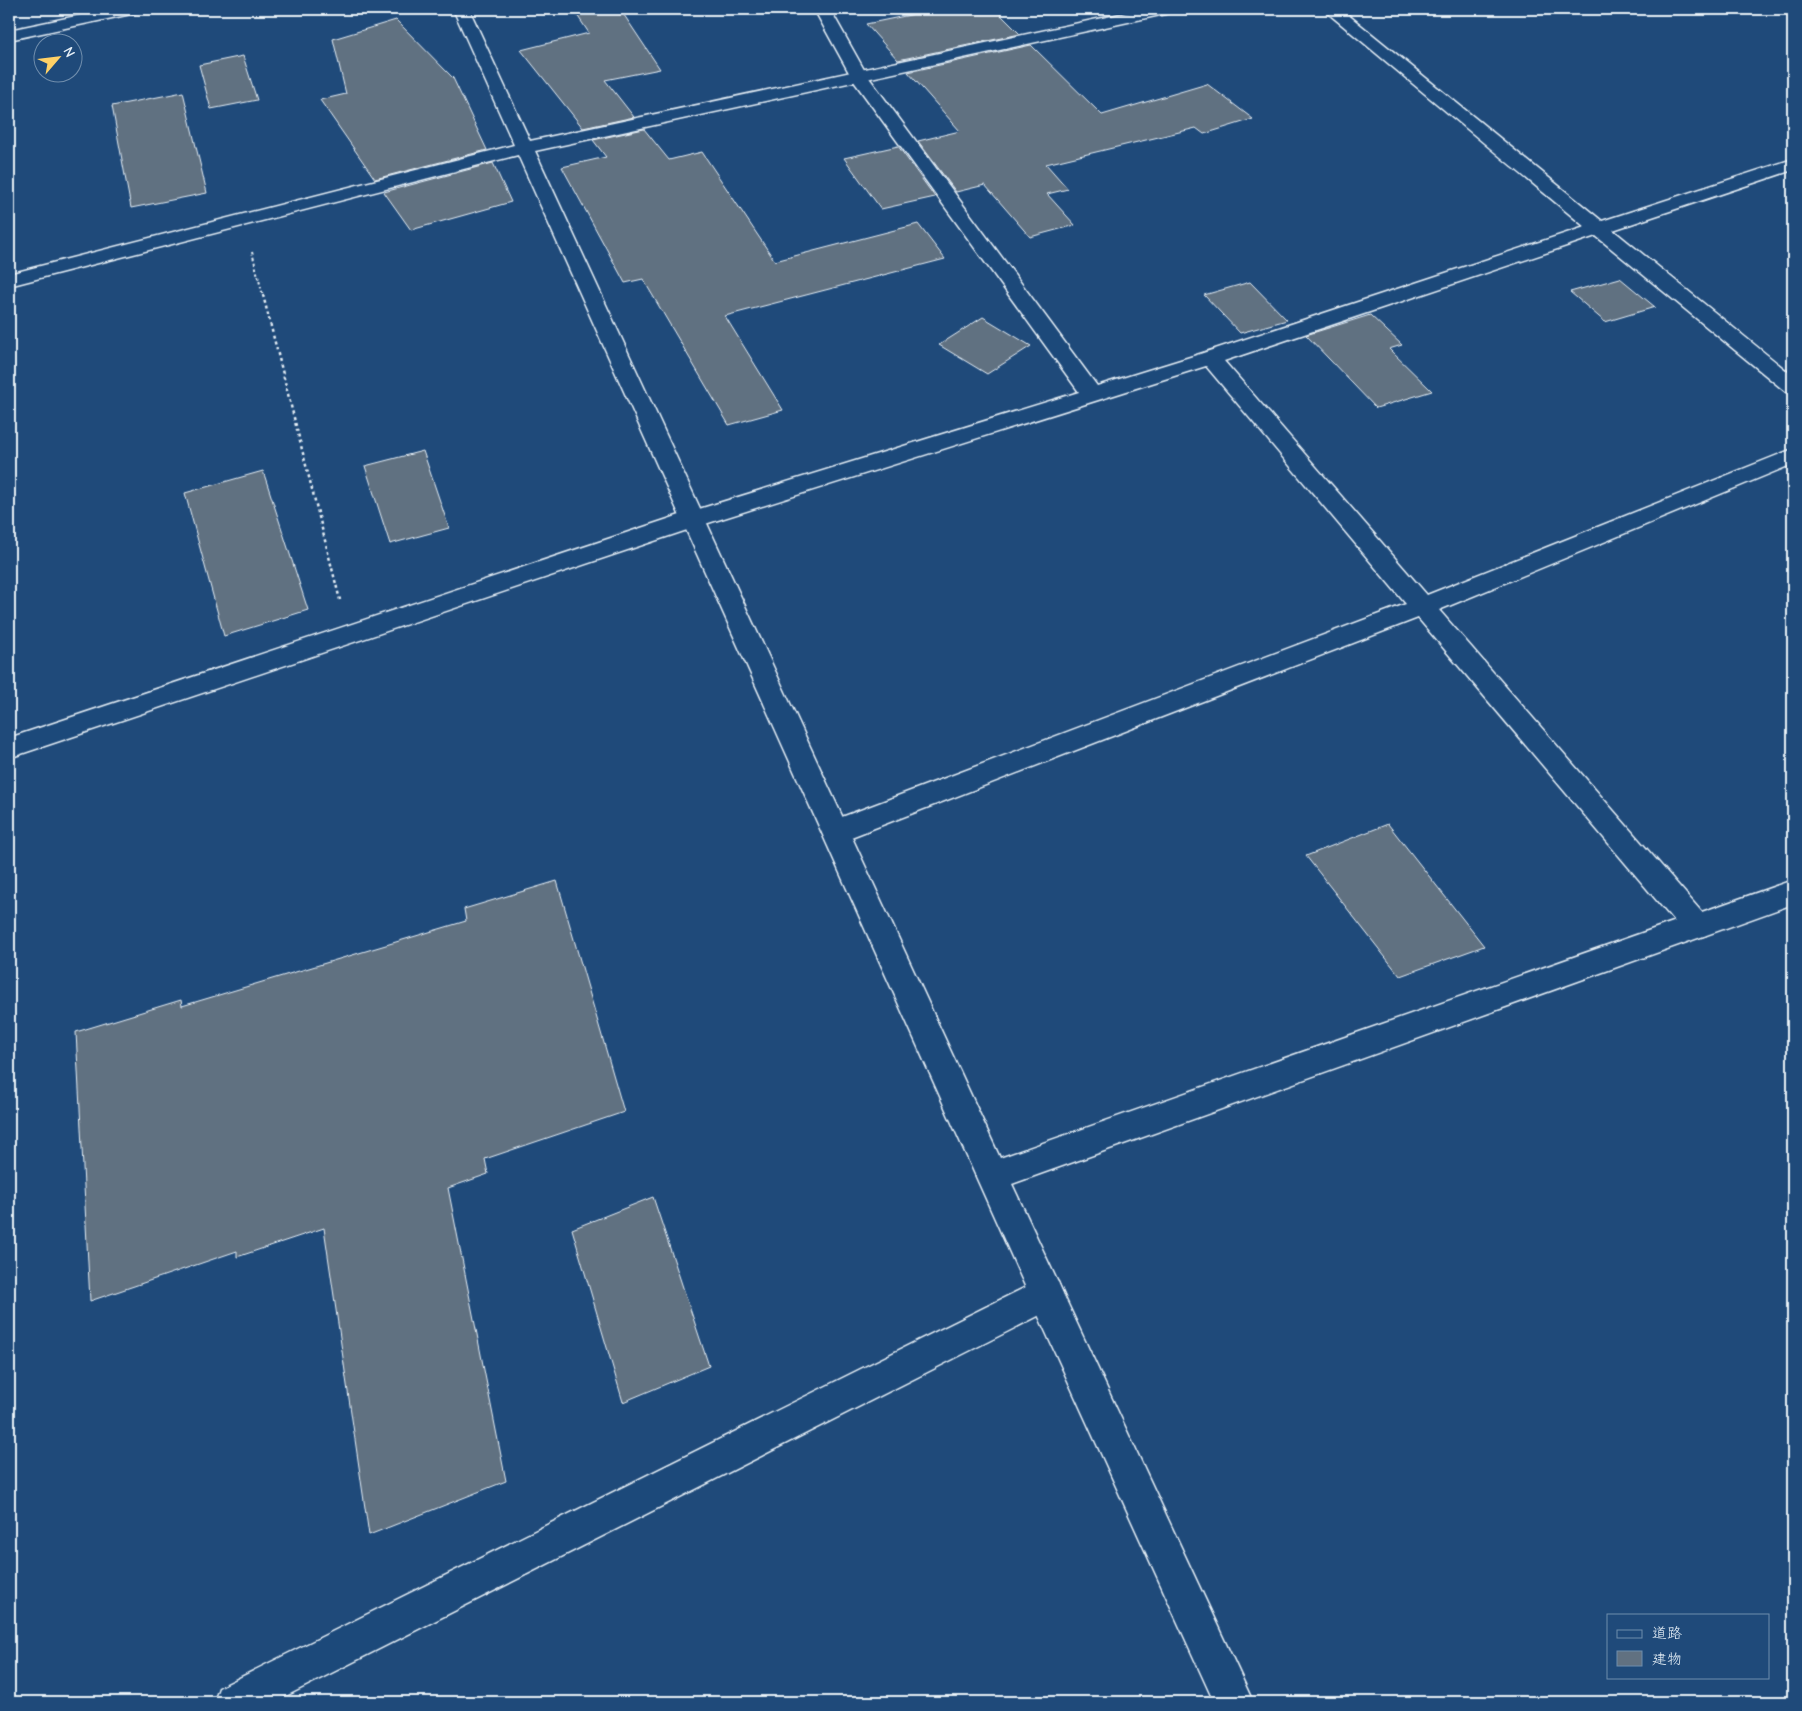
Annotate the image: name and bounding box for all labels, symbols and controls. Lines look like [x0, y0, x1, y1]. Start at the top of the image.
north arrow [32, 32, 82, 82]
text: N [59, 44, 79, 60]
legend [1607, 1614, 1770, 1678]
text: 道路 [1652, 1624, 1682, 1642]
text: 建物 [1652, 1650, 1682, 1668]

